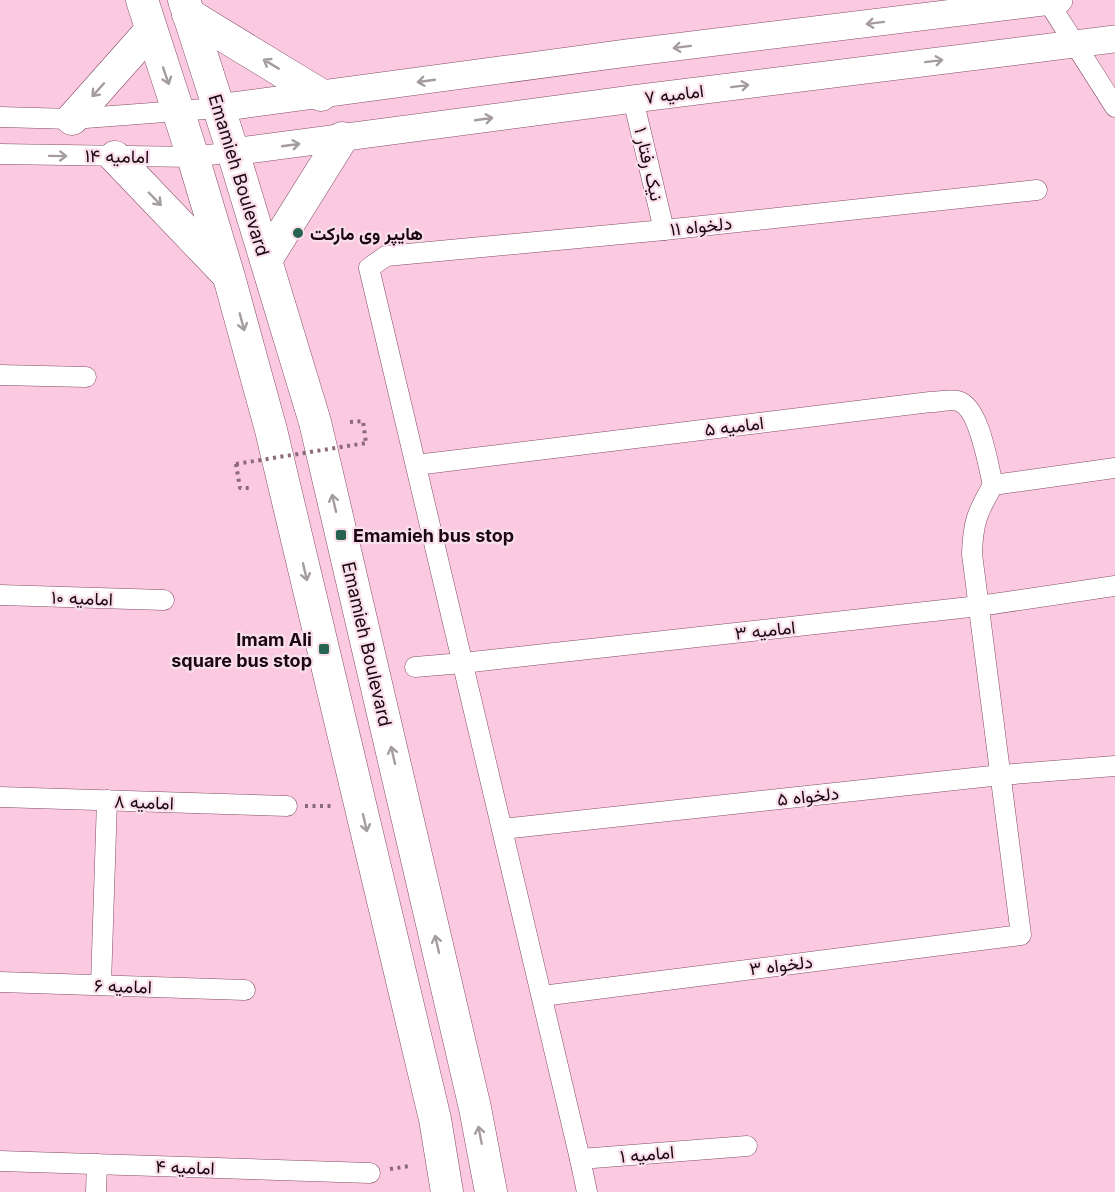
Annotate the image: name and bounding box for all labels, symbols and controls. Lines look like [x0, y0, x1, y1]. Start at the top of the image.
one-way arrow [866, 17, 886, 28]
one-way arrow [672, 41, 692, 52]
one-way arrow [923, 56, 943, 67]
one-way arrow [263, 58, 280, 70]
one-way arrow [162, 66, 173, 84]
one-way arrow [417, 75, 437, 86]
street label: امامیه ۷ [643, 80, 705, 108]
one-way arrow [730, 80, 749, 91]
one-way arrow [91, 82, 105, 97]
street label: Emamieh Boulevard [204, 91, 274, 259]
one-way arrow [474, 113, 494, 124]
street label: نیک رفتار ۱ [629, 125, 668, 203]
one-way arrow [281, 139, 300, 150]
street label: امامیه ۱۴ [85, 145, 149, 167]
one-way arrow [48, 150, 68, 161]
one-way arrow [148, 192, 162, 207]
street label: دلخواه ۱۱ [669, 212, 733, 241]
place label: هایپر وی مارکت [310, 223, 423, 246]
marker: هایپر وی مارکت [291, 226, 305, 240]
one-way arrow [236, 312, 248, 331]
street label: امامیه ۵ [703, 412, 765, 440]
one-way arrow [327, 494, 339, 513]
place label: Emamieh bus stop [353, 525, 514, 546]
marker: Emamieh bus stop [334, 528, 348, 542]
street label: Emamieh Boulevard [338, 560, 396, 728]
one-way arrow [300, 562, 312, 581]
street label: امامیه ۱۰ [51, 586, 113, 610]
street label: امامیه ۳ [734, 616, 796, 644]
place label: Imam Ali square bus stop [171, 629, 312, 671]
marker: Imam Ali square bus stop [317, 642, 331, 656]
one-way arrow [386, 745, 398, 764]
street label: دلخواه ۵ [776, 782, 840, 811]
street label: امامیه ۸ [114, 790, 174, 814]
one-way arrow [360, 813, 371, 832]
one-way arrow [430, 935, 442, 954]
street label: دلخواه ۳ [748, 951, 814, 980]
street label: امامیه ۶ [94, 974, 152, 998]
one-way arrow [474, 1125, 485, 1145]
street label: امامیه ۱ [619, 1141, 675, 1167]
street label: امامیه ۴ [155, 1155, 215, 1179]

